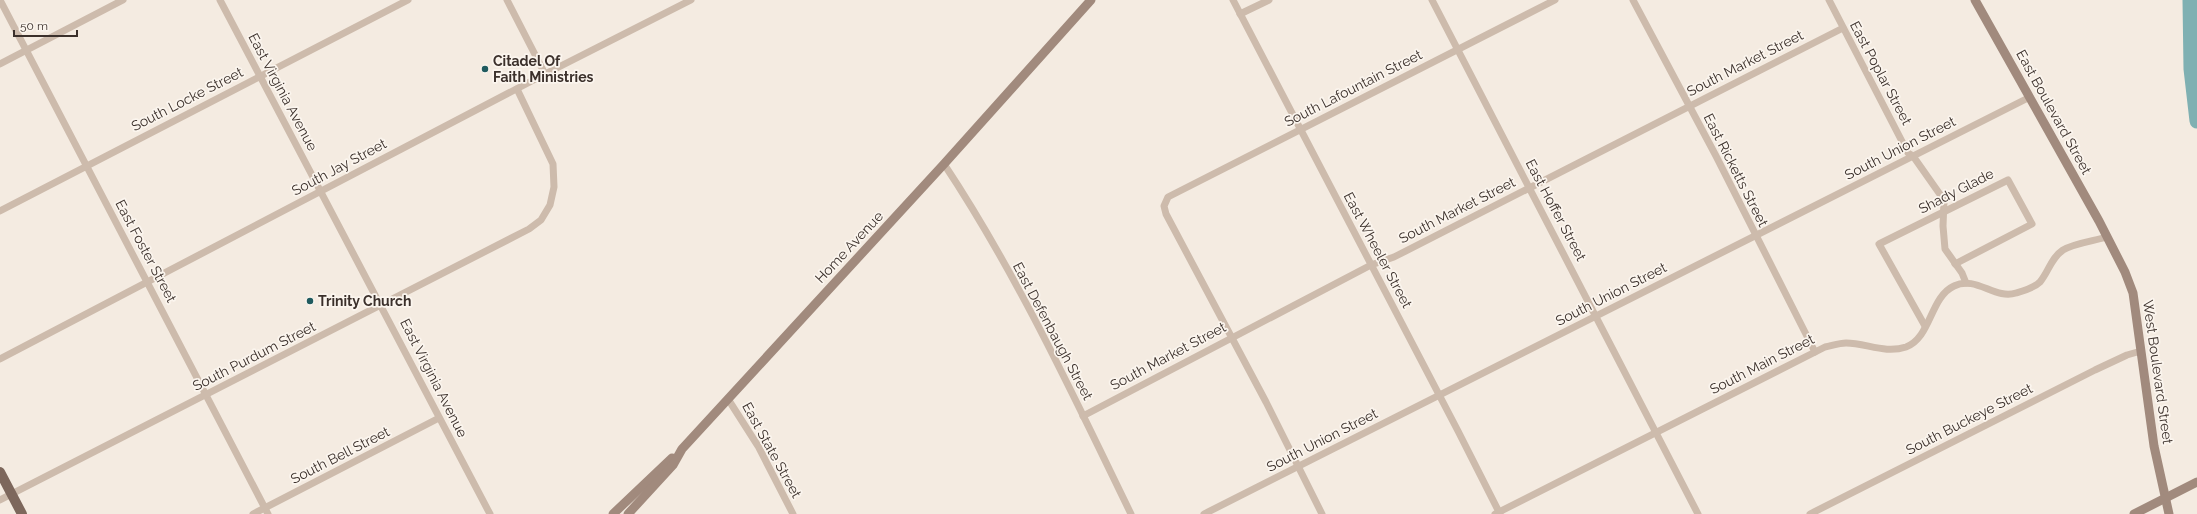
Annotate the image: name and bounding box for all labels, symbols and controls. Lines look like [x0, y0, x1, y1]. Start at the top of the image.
scale bar [14, 12, 77, 38]
street label: East Poplar Street [1847, 18, 1915, 128]
text: 50 m [20, 19, 48, 33]
street label: South Market Street [1684, 27, 1806, 99]
street label: East Virginia Avenue [245, 31, 321, 153]
street label: South Lafountain Street [1281, 46, 1425, 130]
street label: East Boulevard Street [2013, 47, 2095, 177]
place label: Citadel Of Faith Ministries [493, 53, 594, 85]
street label: South Locke Street [128, 64, 246, 134]
marker: Citadel Of Faith Ministries [480, 64, 490, 74]
street label: East Ricketts Street [1701, 111, 1772, 229]
street label: South Union Street [1842, 113, 1958, 183]
street label: South Jay Street [289, 135, 389, 199]
street label: East Hoffer Street [1522, 157, 1590, 264]
street label: Shady Glade [1916, 165, 1996, 217]
street label: South Market Street [1396, 174, 1518, 246]
street label: East Wheeler Street [1341, 189, 1415, 311]
street label: East Foster Street [112, 197, 180, 305]
street label: Home Avenue [812, 208, 886, 286]
street label: East Defenbaugh Street [1010, 259, 1096, 403]
street label: South Union Street [1553, 259, 1669, 329]
place label: Trinity Church [318, 293, 411, 309]
marker: Trinity Church [305, 296, 315, 306]
street label: West Boulevard Street [2140, 299, 2176, 445]
street label: East Virginia Avenue [397, 316, 471, 440]
street label: South Purdum Street [190, 318, 318, 394]
street label: South Market Street [1107, 319, 1229, 393]
street label: South Main Street [1707, 331, 1817, 397]
street label: South Buckeye Street [1903, 380, 2035, 458]
street label: East State Street [739, 399, 805, 501]
street label: South Union Street [1264, 405, 1380, 475]
street label: South Bell Street [288, 423, 392, 487]

